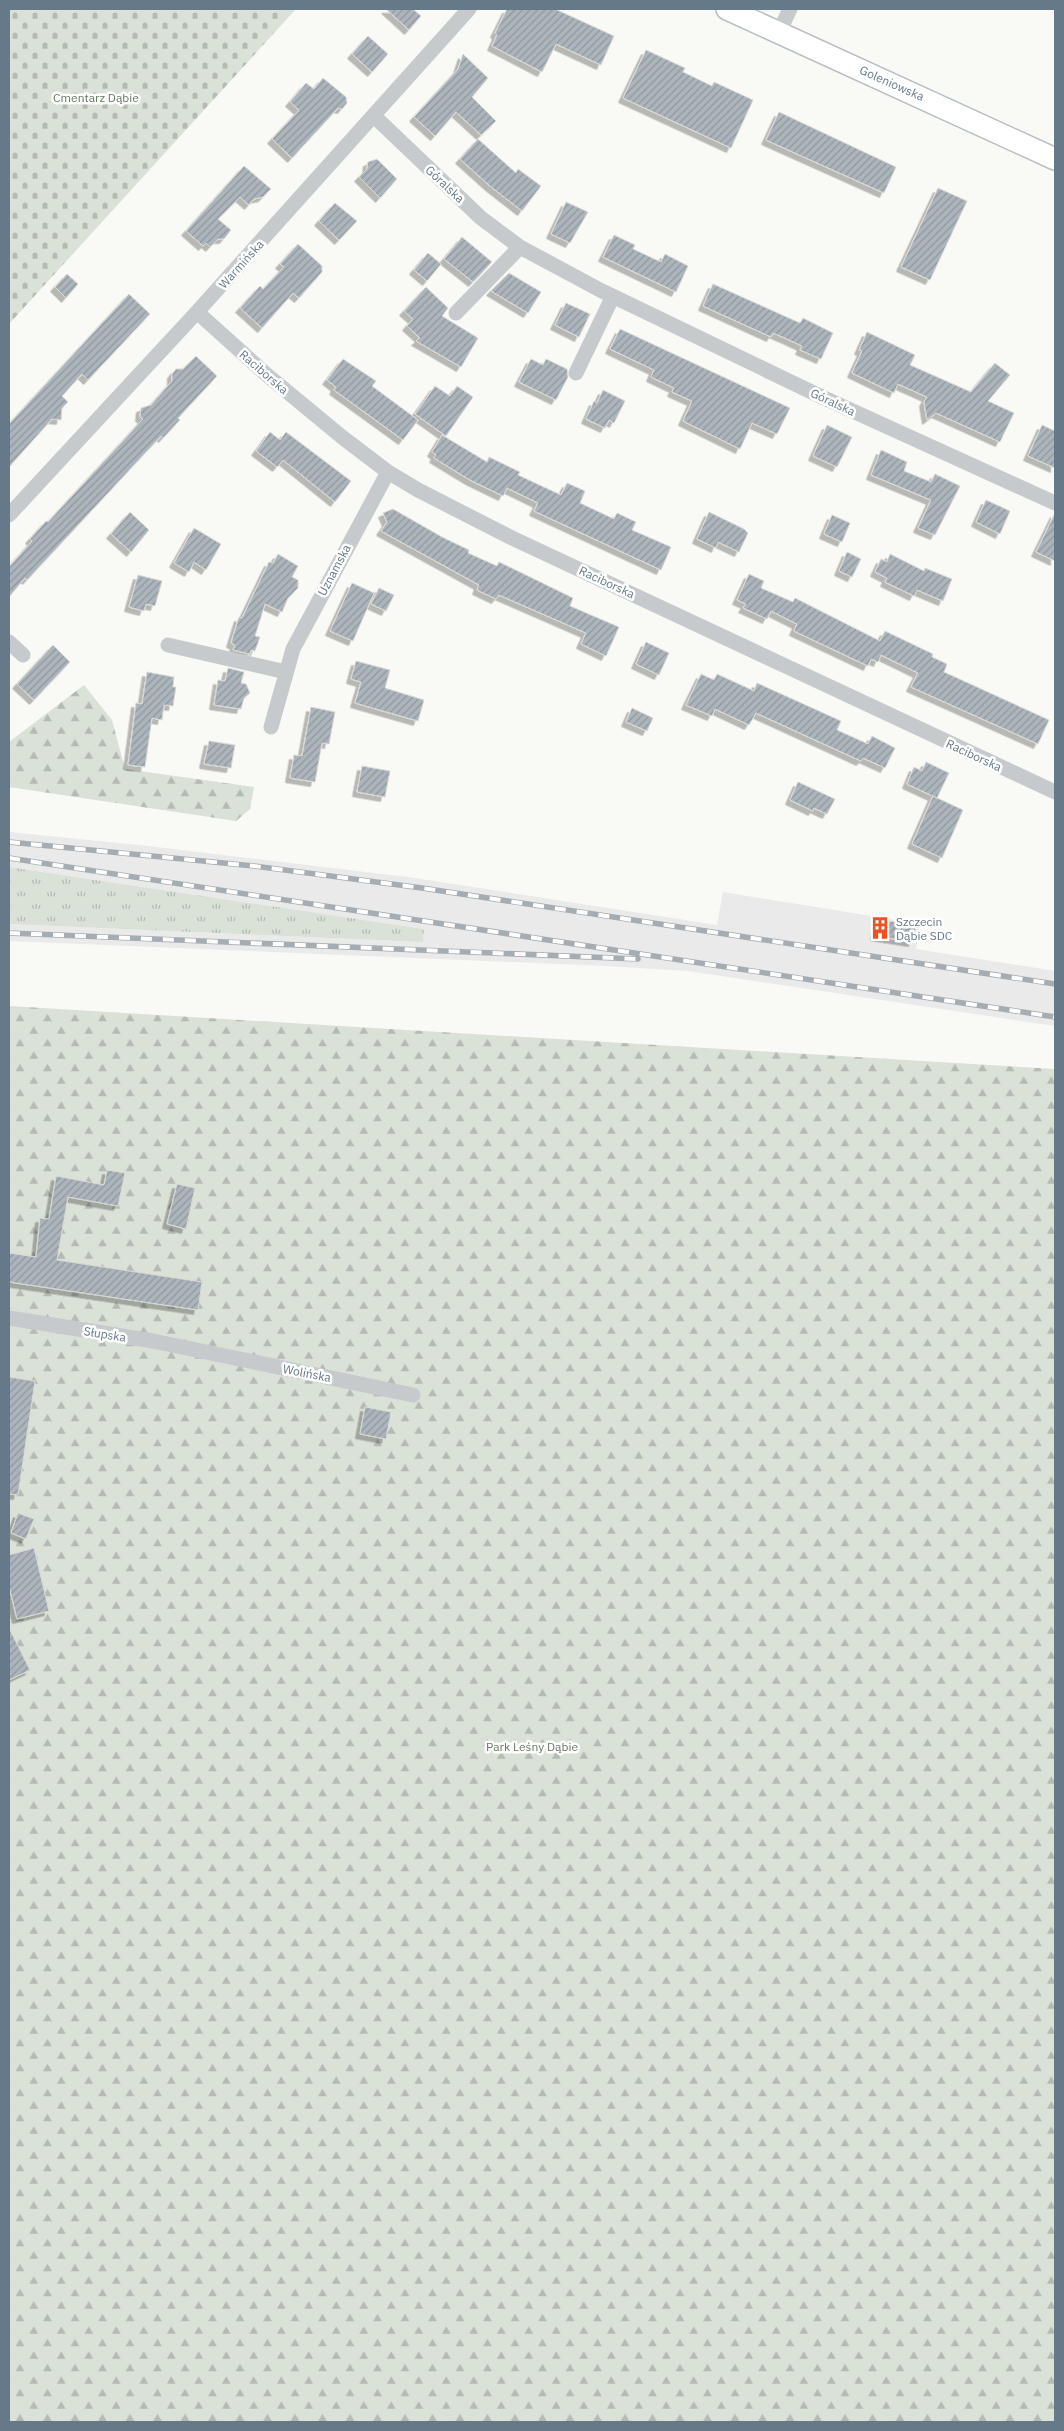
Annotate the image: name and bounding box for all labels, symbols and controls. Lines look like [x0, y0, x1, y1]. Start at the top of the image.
street label: Goleniowska [857, 62, 927, 104]
park label: Cmentarz Dąbie [53, 90, 139, 105]
street label: Góralska [422, 162, 468, 206]
street label: Warmińska [215, 236, 267, 291]
street label: Raciborska [237, 347, 292, 398]
street label: Góralska [808, 385, 858, 419]
street label: Uznamska [314, 541, 354, 598]
street label: Raciborska [577, 563, 638, 602]
street label: Raciborska [944, 736, 1005, 775]
place label: Szczecin Dąbie SDC [896, 914, 953, 943]
building icon: Szczecin Dąbie SDC [867, 915, 893, 941]
street label: Słupska [83, 1323, 128, 1345]
street label: Wolińska [282, 1361, 333, 1385]
park label: Park Leśny Dąbie [486, 1739, 578, 1754]

